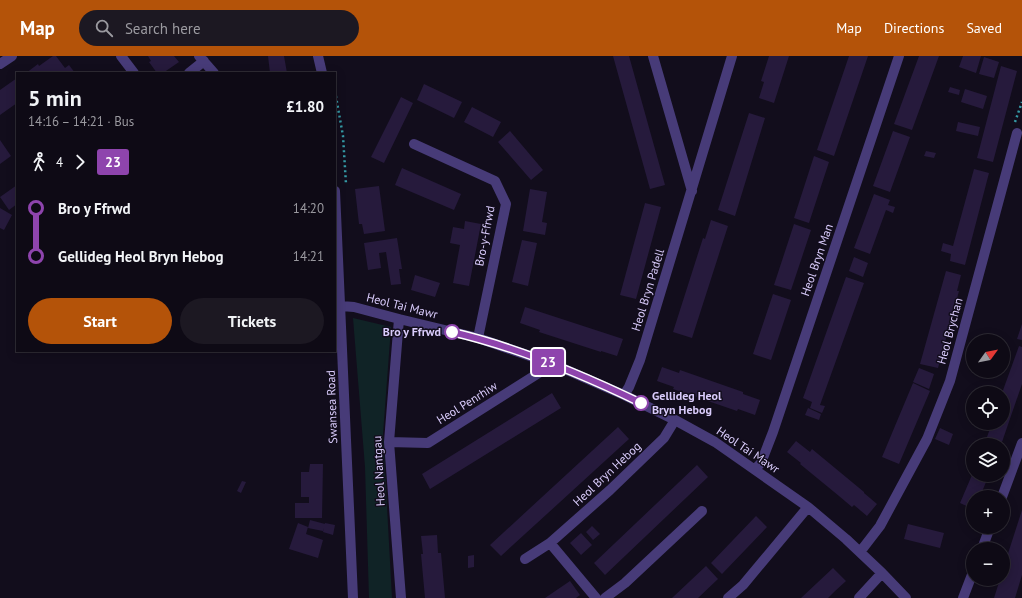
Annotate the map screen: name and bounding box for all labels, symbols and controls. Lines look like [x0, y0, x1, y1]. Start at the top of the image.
search box [79, 10, 359, 46]
text: Map [20, 16, 55, 40]
icon: search [93, 17, 115, 39]
text: Search here [125, 19, 201, 38]
text: Map [836, 19, 862, 37]
text: Directions [884, 19, 944, 37]
text: Saved [966, 19, 1002, 37]
text: 5 min [28, 84, 82, 112]
text: £1.80 [286, 97, 324, 116]
text: 14:16 – 14:21 · Bus [28, 113, 134, 130]
icon: walk [28, 151, 50, 173]
icon: forward [69, 151, 91, 173]
text: 23 [105, 153, 121, 171]
text: 4 [56, 154, 63, 171]
text: Bro y Ffrwd [58, 199, 131, 218]
text: 14:20 [293, 200, 324, 217]
street label: Bro-y-Ffrwd [471, 204, 498, 267]
street label: Heol Bryn Man [797, 222, 836, 298]
street label: Heol Bryn Padell [628, 246, 667, 333]
text: Gellideg Heol Bryn Hebog [58, 247, 223, 266]
text: 14:21 [293, 248, 324, 265]
street label: Heol Tai Mawr [365, 289, 439, 322]
street label: Heol Brychan [933, 296, 966, 366]
button: Start [28, 298, 172, 344]
button: Tickets [180, 298, 324, 344]
place label: Bro y Ffrwd [383, 324, 441, 339]
marker: Bro y Ffrwd [444, 324, 460, 340]
north arrow [966, 334, 1010, 378]
map controls [966, 334, 1010, 586]
line badge: 23 [530, 349, 566, 375]
text: 23 [540, 353, 556, 371]
street label: Swansea Road [323, 370, 340, 444]
street label: Heol Penrhiw [434, 378, 500, 427]
button: locate [966, 386, 1010, 430]
place label: Gellideg Heol Bryn Hebog [652, 388, 722, 417]
marker: Gellideg Heol Bryn Hebog [633, 395, 649, 411]
street label: Heol Tai Mawr [714, 423, 783, 476]
street label: Heol Nantgau [369, 435, 388, 507]
street label: Heol Bryn Hebog [570, 438, 644, 509]
button: layers [966, 438, 1010, 482]
button: + [966, 490, 1010, 534]
button: − [966, 542, 1010, 586]

